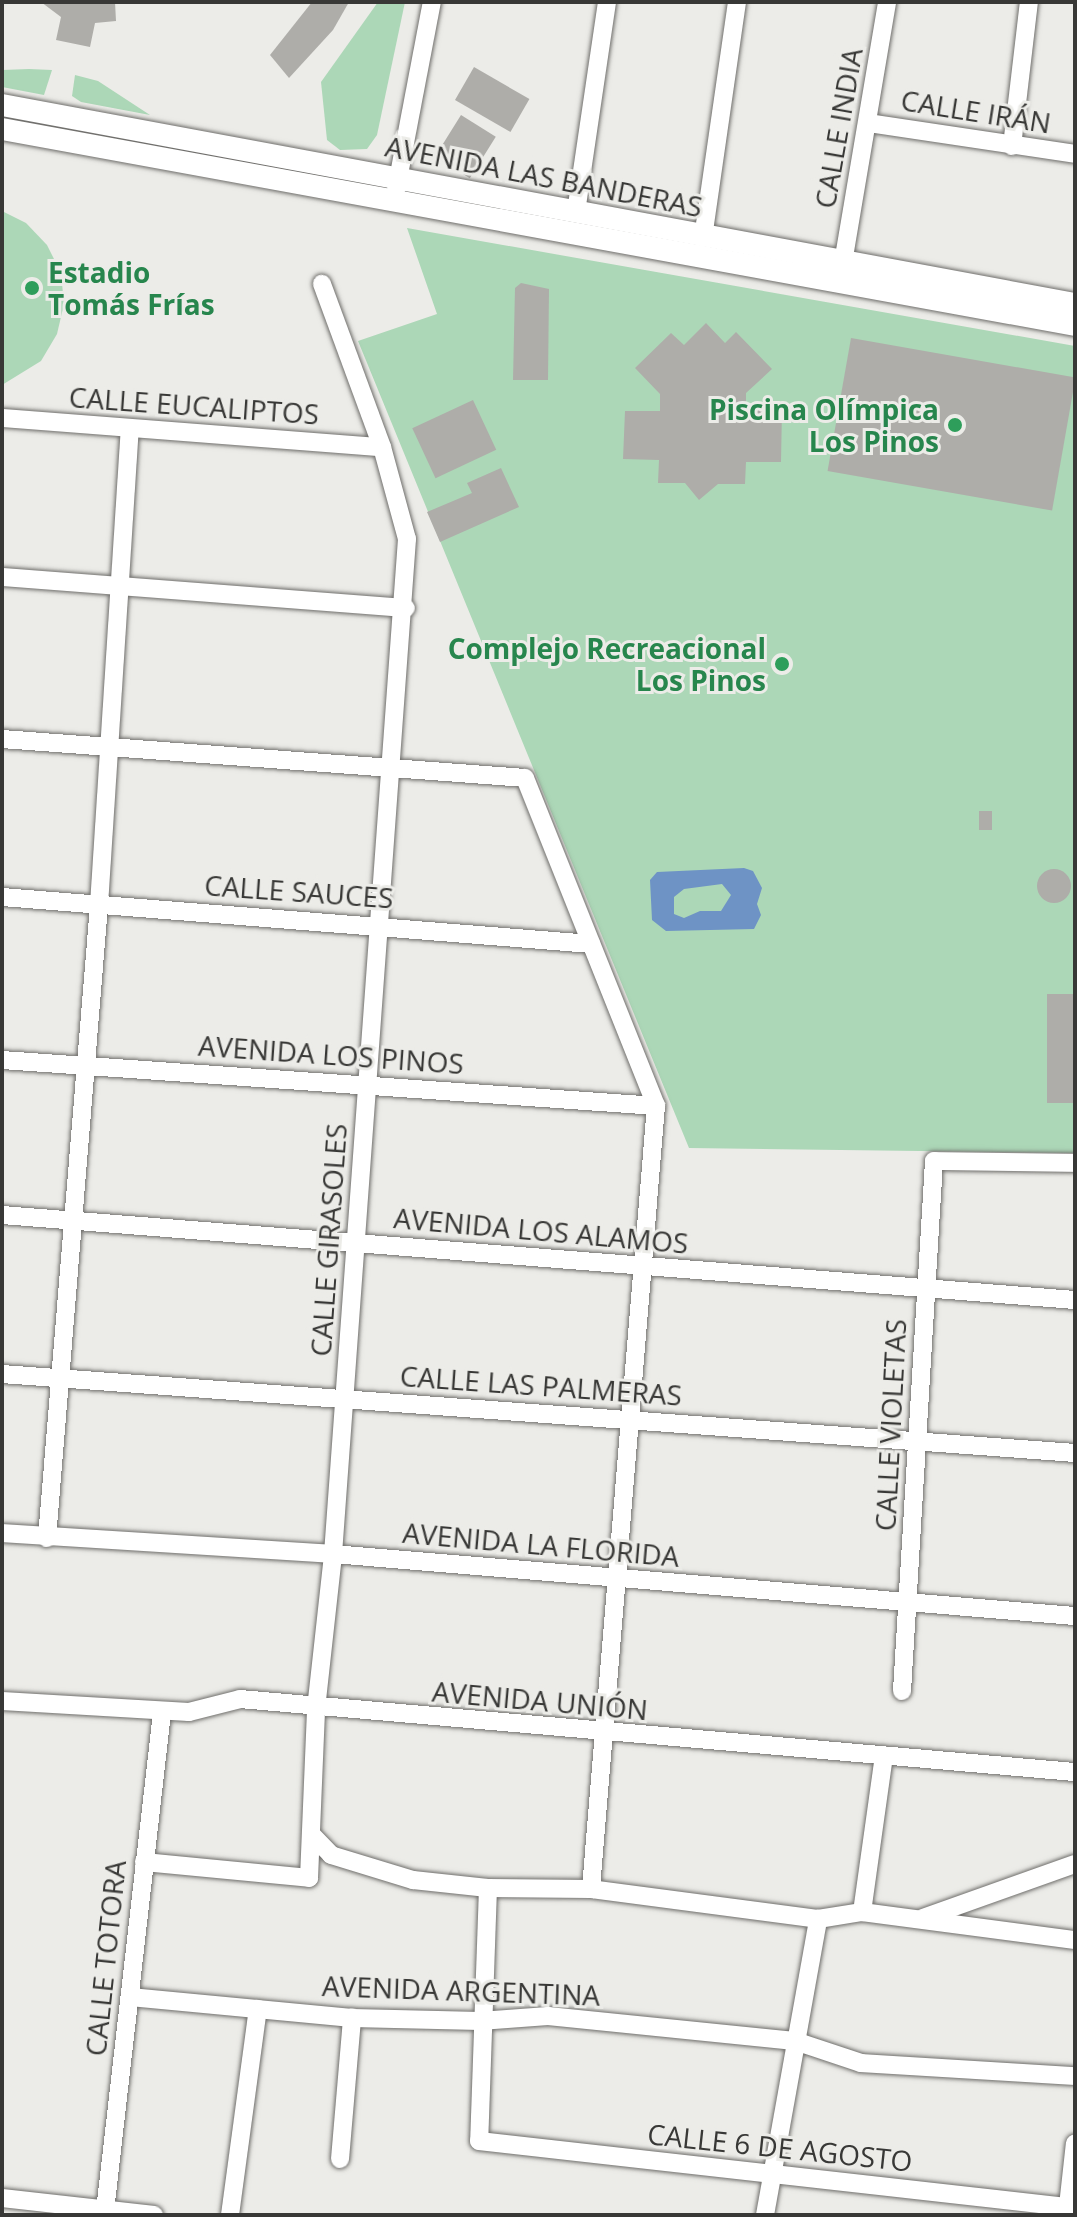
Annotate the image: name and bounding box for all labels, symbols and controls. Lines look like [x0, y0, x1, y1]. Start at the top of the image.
street label: CALLE INDIA [807, 45, 869, 211]
street label: CALLE IRÁN [899, 83, 1053, 139]
street label: AVENIDA LAS BANDERAS [383, 129, 705, 223]
place label: Estadio Tomás Frías [48, 255, 215, 321]
marker: Estadio Tomás Frías [23, 279, 41, 297]
street label: CALLE EUCALIPTOS [68, 380, 320, 430]
place label: Piscina Olímpica Los Pinos [709, 392, 939, 458]
marker: Piscina Olímpica Los Pinos [946, 416, 964, 434]
place label: Complejo Recreacional Los Pinos [448, 631, 766, 697]
marker: Complejo Recreacional Los Pinos [773, 655, 791, 673]
street label: CALLE SAUCES [203, 868, 395, 914]
street label: AVENIDA LOS PINOS [197, 1028, 465, 1080]
street label: CALLE GIRASOLES [303, 1122, 353, 1358]
street label: AVENIDA LOS ALAMOS [392, 1200, 690, 1260]
street label: CALLE VIOLETAS [868, 1318, 912, 1532]
street label: CALLE LAS PALMERAS [399, 1358, 683, 1412]
street label: AVENIDA LA FLORIDA [401, 1515, 681, 1573]
street label: AVENIDA UNIÓN [431, 1674, 649, 1726]
street label: CALLE TOTORA [78, 1858, 132, 2058]
street label: AVENIDA ARGENTINA [321, 1968, 601, 2012]
street label: CALLE 6 DE AGOSTO [646, 2116, 914, 2178]

